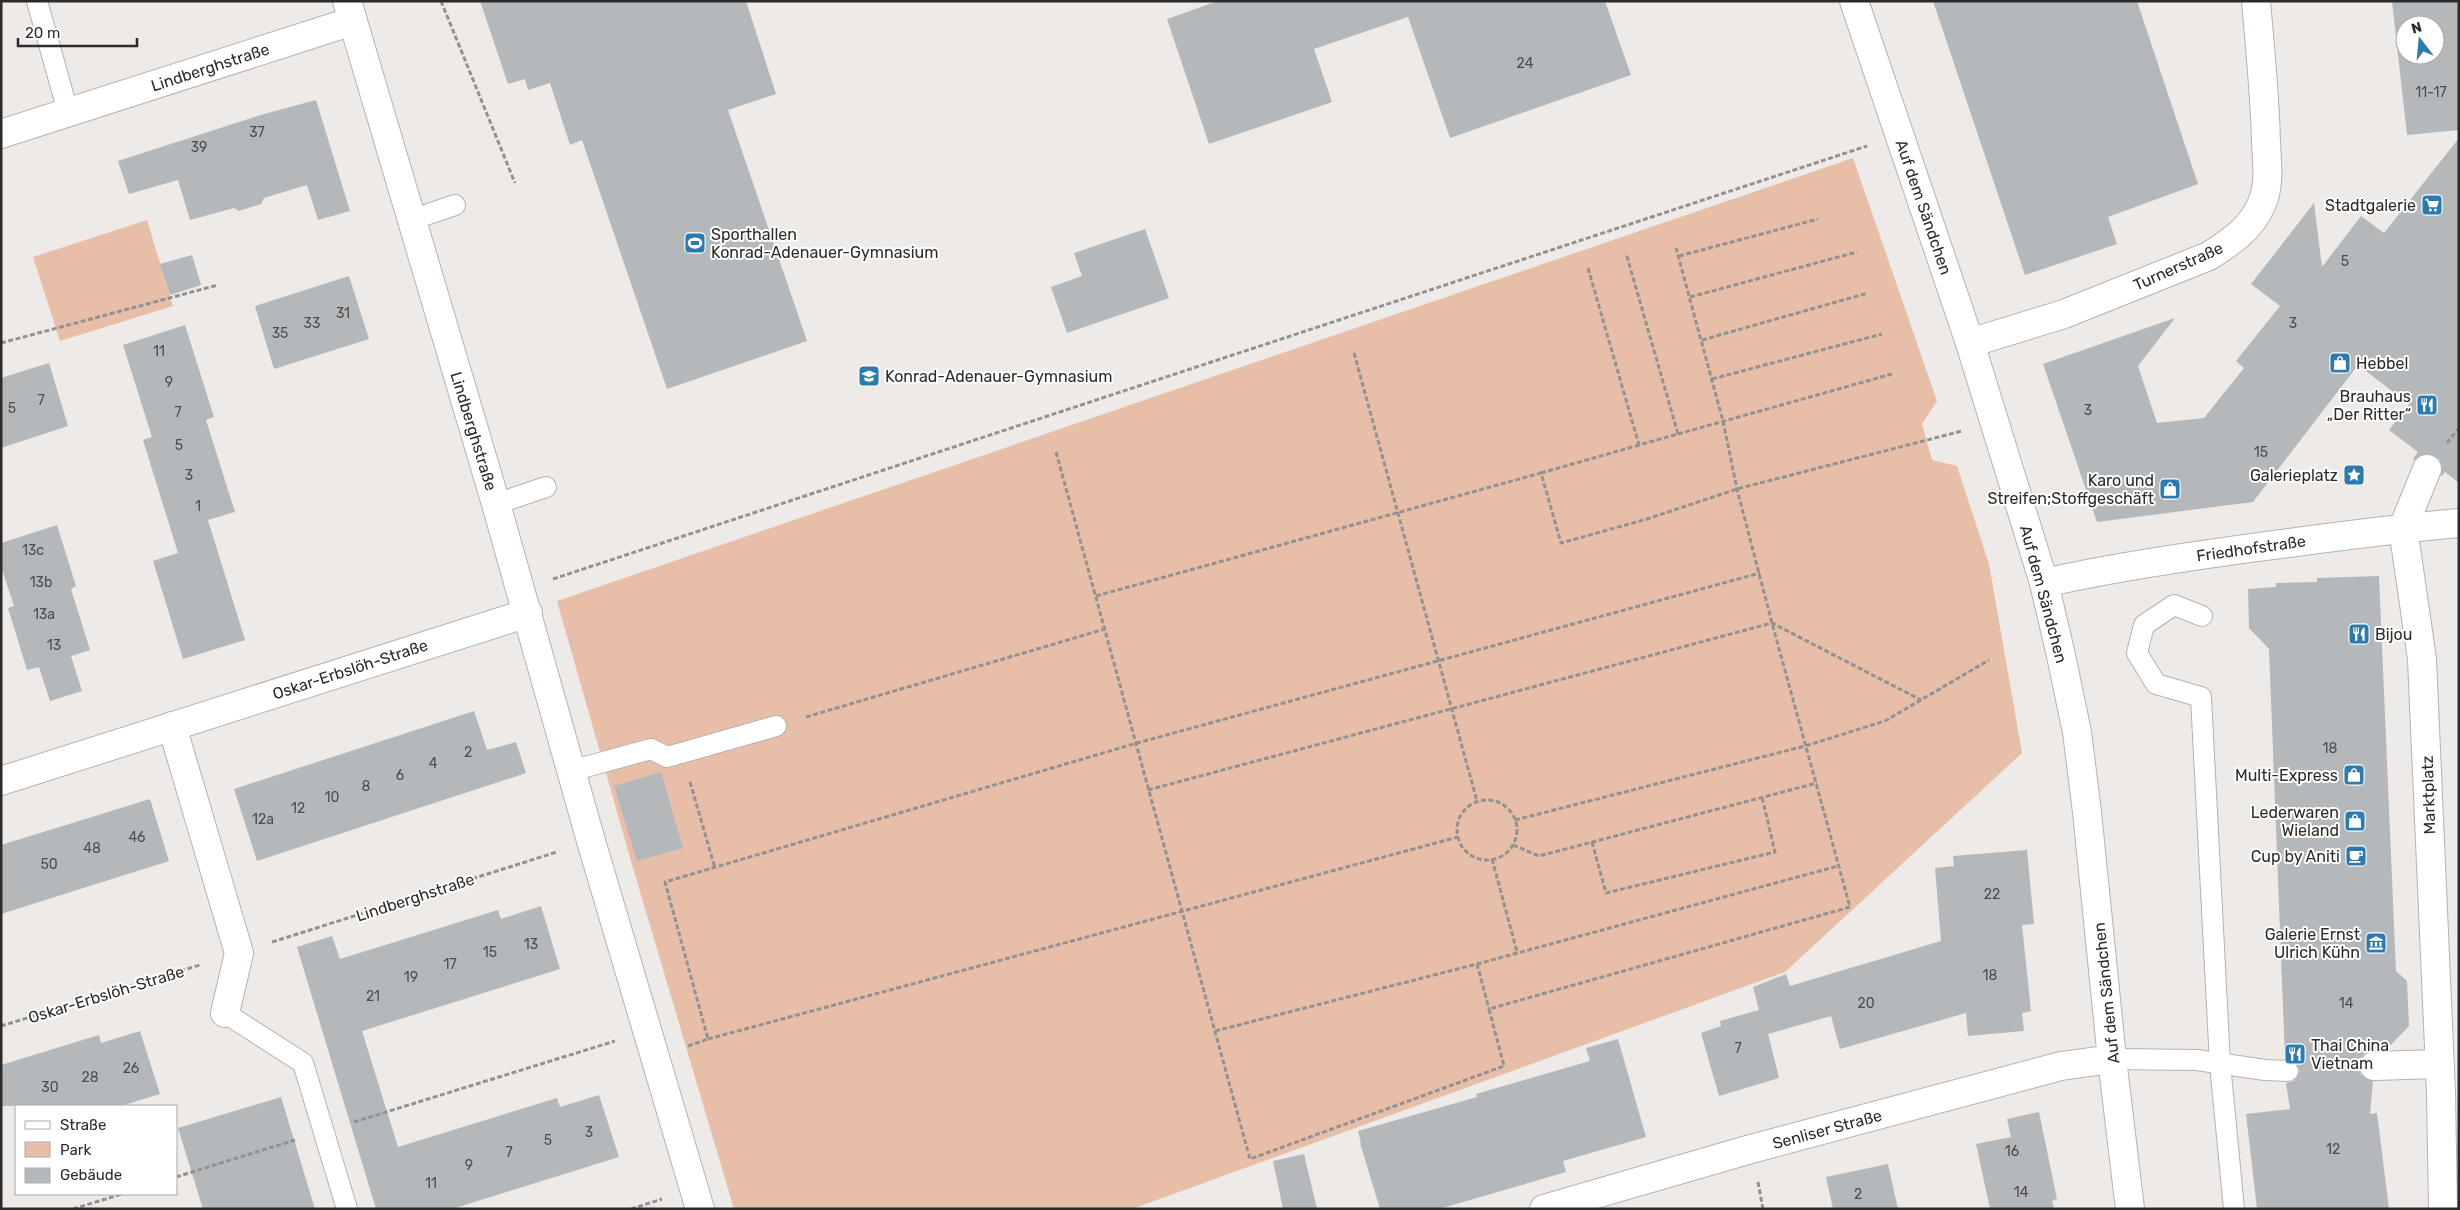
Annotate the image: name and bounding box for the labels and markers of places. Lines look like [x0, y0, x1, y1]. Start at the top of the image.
supermarket icon: Stadtgalerie [2420, 193, 2444, 217]
place label: Stadtgalerie [2325, 196, 2416, 215]
place label: Sporthallen Konrad-Adenauer-Gymnasium [711, 225, 938, 262]
sports icon: Sporthallen Konrad-Adenauer-Gymnasium [683, 231, 707, 255]
shop icon: Hebbel [2328, 351, 2352, 375]
place label: Hebbel [2356, 354, 2408, 373]
school or university icon: Konrad-Adenauer-Gymnasium [857, 364, 881, 388]
place label: Konrad-Adenauer-Gymnasium [885, 367, 1112, 386]
place label: Brauhaus „Der Ritter“ [2327, 387, 2411, 424]
restaurant icon: Brauhaus „Der Ritter“ [2415, 393, 2439, 417]
place icon: Galerieplatz [2342, 463, 2366, 487]
place label: Galerieplatz [2250, 466, 2338, 485]
place label: Karo und Streifen;Stoffgeschäft [1987, 471, 2154, 508]
shop icon: Karo und Streifen;Stoffgeschäft [2158, 477, 2182, 501]
restaurant icon: Bijou [2347, 622, 2371, 646]
place label: Bijou [2375, 625, 2412, 644]
shop icon: Multi-Express [2342, 763, 2366, 787]
place label: Multi-Express [2235, 766, 2338, 785]
place label: Lederwaren Wieland [2251, 803, 2339, 840]
shop icon: Lederwaren Wieland [2343, 809, 2367, 833]
cafe icon: Cup by Aniti [2344, 844, 2368, 868]
place label: Cup by Aniti [2251, 847, 2340, 866]
place label: Galerie Ernst Ulrich Kühn [2265, 925, 2360, 962]
museum icon: Galerie Ernst Ulrich Kühn [2364, 931, 2388, 955]
place label: Thai China Vietnam [2311, 1036, 2389, 1073]
restaurant icon: Thai China Vietnam [2283, 1042, 2307, 1066]

